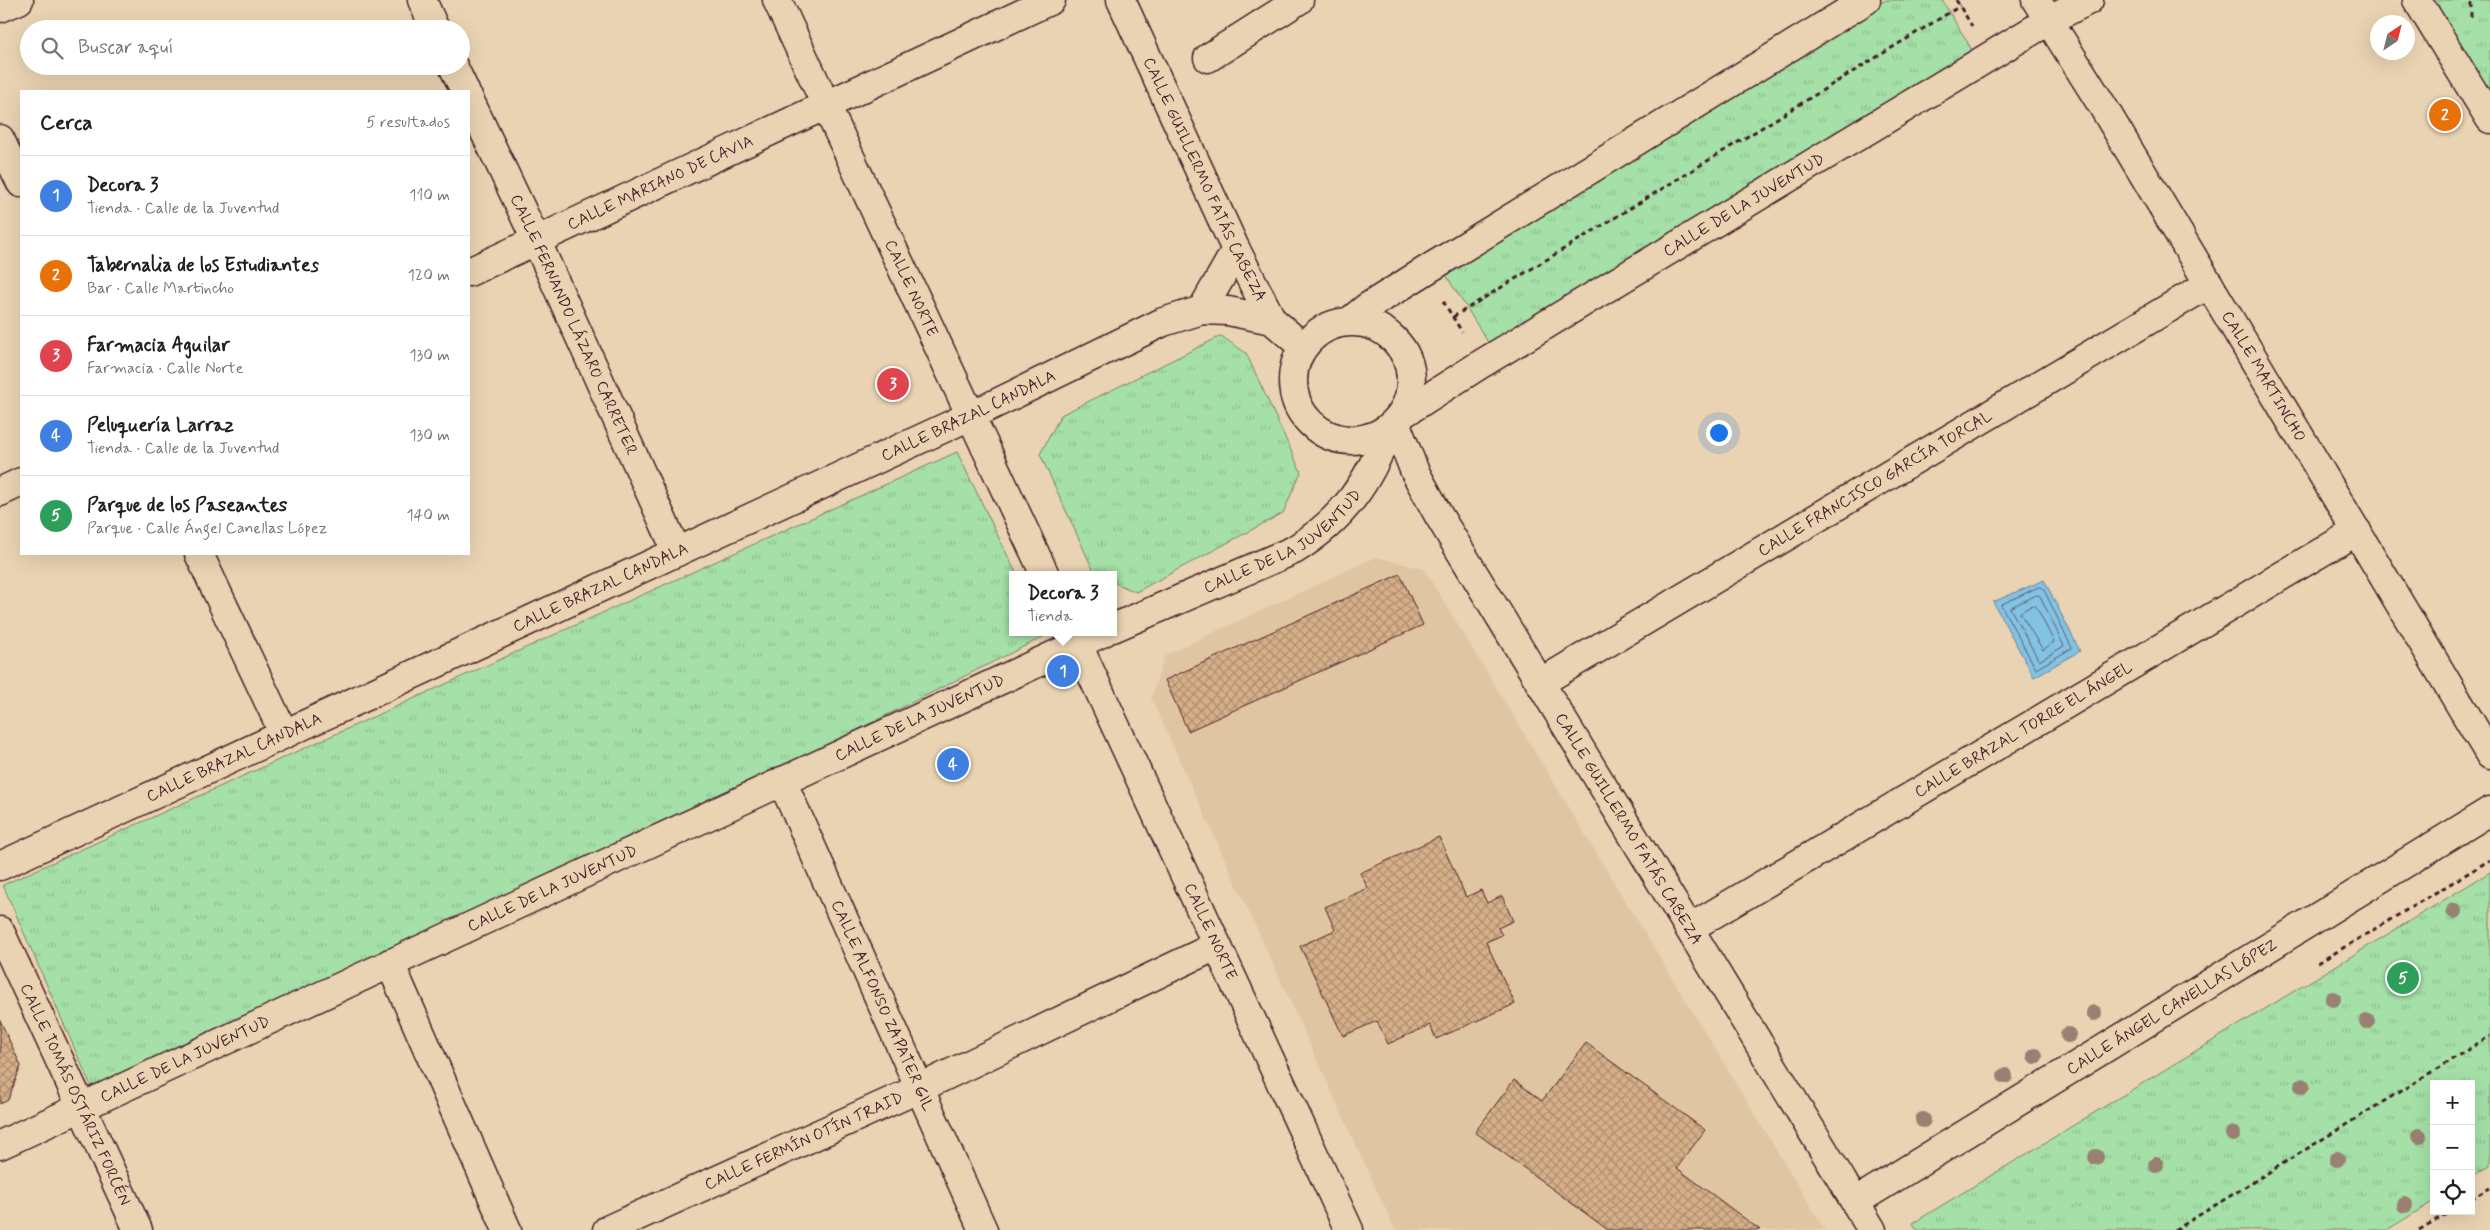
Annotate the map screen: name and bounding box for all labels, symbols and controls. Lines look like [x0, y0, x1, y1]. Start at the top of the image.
north arrow [2370, 15, 2415, 60]
search box [20, 20, 470, 75]
icon: search [38, 34, 66, 62]
text: Buscar aquí [78, 35, 173, 60]
street label: CALLE GUILLERMO FATÁS CABEZA [1138, 54, 1271, 305]
pin: 2 [2429, 96, 2461, 134]
text: Cerca [40, 109, 93, 137]
text: 5 resultados [366, 112, 450, 133]
street label: CALLE MARIANO DE CAVIA [564, 130, 756, 235]
street label: CALLE DE LA JUVENTUD [1659, 148, 1828, 262]
text: Decora 3 [87, 173, 158, 198]
text: 1 [52, 185, 60, 206]
text: 110 m [409, 185, 450, 206]
street label: CALLE FERNANDO LÁZARO CARRETER [505, 191, 642, 459]
text: Tienda · Calle de la Juventud [87, 198, 279, 219]
street label: CALLE NORTE [880, 236, 943, 340]
text: Tabernalia de los Estudiantes [87, 253, 319, 278]
text: 2 [52, 265, 60, 286]
text: 120 m [408, 265, 450, 286]
text: Bar · Calle Martincho [87, 278, 234, 299]
street label: CALLE MARTINCHO [2217, 307, 2311, 446]
text: Farmacia Aguilar [87, 333, 230, 358]
text: 3 [52, 345, 60, 366]
text: 130 m [409, 345, 450, 366]
text: Farmacia · Calle Norte [87, 358, 243, 379]
pin: 3 [877, 365, 909, 403]
street label: CALLE BRAZAL CANDALA [878, 365, 1059, 466]
street label: CALLE FRANCISCO GARCÍA TORCAL [1754, 405, 1996, 561]
text: Peluquería Larraz [87, 413, 234, 438]
your location [1706, 420, 1732, 446]
text: 4 [51, 425, 61, 446]
text: 130 m [409, 425, 450, 446]
text: Tienda · Calle de la Juventud [87, 438, 279, 459]
street label: CALLE DE LA JUVENTUD [1200, 485, 1366, 598]
text: Parque de los Paseantes [87, 493, 287, 518]
text: 5 [51, 505, 61, 526]
text: 140 m [406, 505, 450, 526]
text: Parque · Calle Ángel Canellas López [87, 518, 327, 539]
street label: CALLE BRAZAL CANDALA [510, 538, 691, 637]
popup [1009, 571, 1117, 636]
text: Decora 3 [1027, 581, 1099, 606]
text: Tienda [1027, 606, 1072, 627]
pin: 1 [1047, 652, 1079, 690]
street label: CALLE BRAZAL TORRE EL ÁNGEL [1911, 656, 2137, 803]
street label: CALLE DE LA JUVENTUD [831, 669, 1008, 766]
street label: CALLE BRAZAL CANDALA [143, 708, 325, 807]
street label: CALLE GUILLERMO FATÁS CABEZA [1550, 709, 1707, 949]
pin: 4 [937, 745, 969, 783]
street label: CALLE DE LA JUVENTUD [464, 840, 640, 937]
street label: CALLE NORTE [1179, 879, 1242, 983]
street label: CALLE ALFONSO ZAPATER GIL [826, 897, 939, 1114]
street label: CALLE ÁNGEL CANELLAS LÓPEZ [2063, 934, 2281, 1080]
pin: 5 [2387, 959, 2419, 997]
street label: CALLE TOMÁS OSTÁRIZ FORCÉN [15, 980, 136, 1209]
street label: CALLE DE LA JUVENTUD [97, 1011, 273, 1107]
map controls [2430, 1080, 2475, 1215]
button: + [2430, 1080, 2475, 1125]
street label: CALLE FERMÍN OTÍN TRAID [701, 1087, 906, 1195]
button: − [2430, 1125, 2475, 1170]
button: locate [2430, 1170, 2475, 1215]

